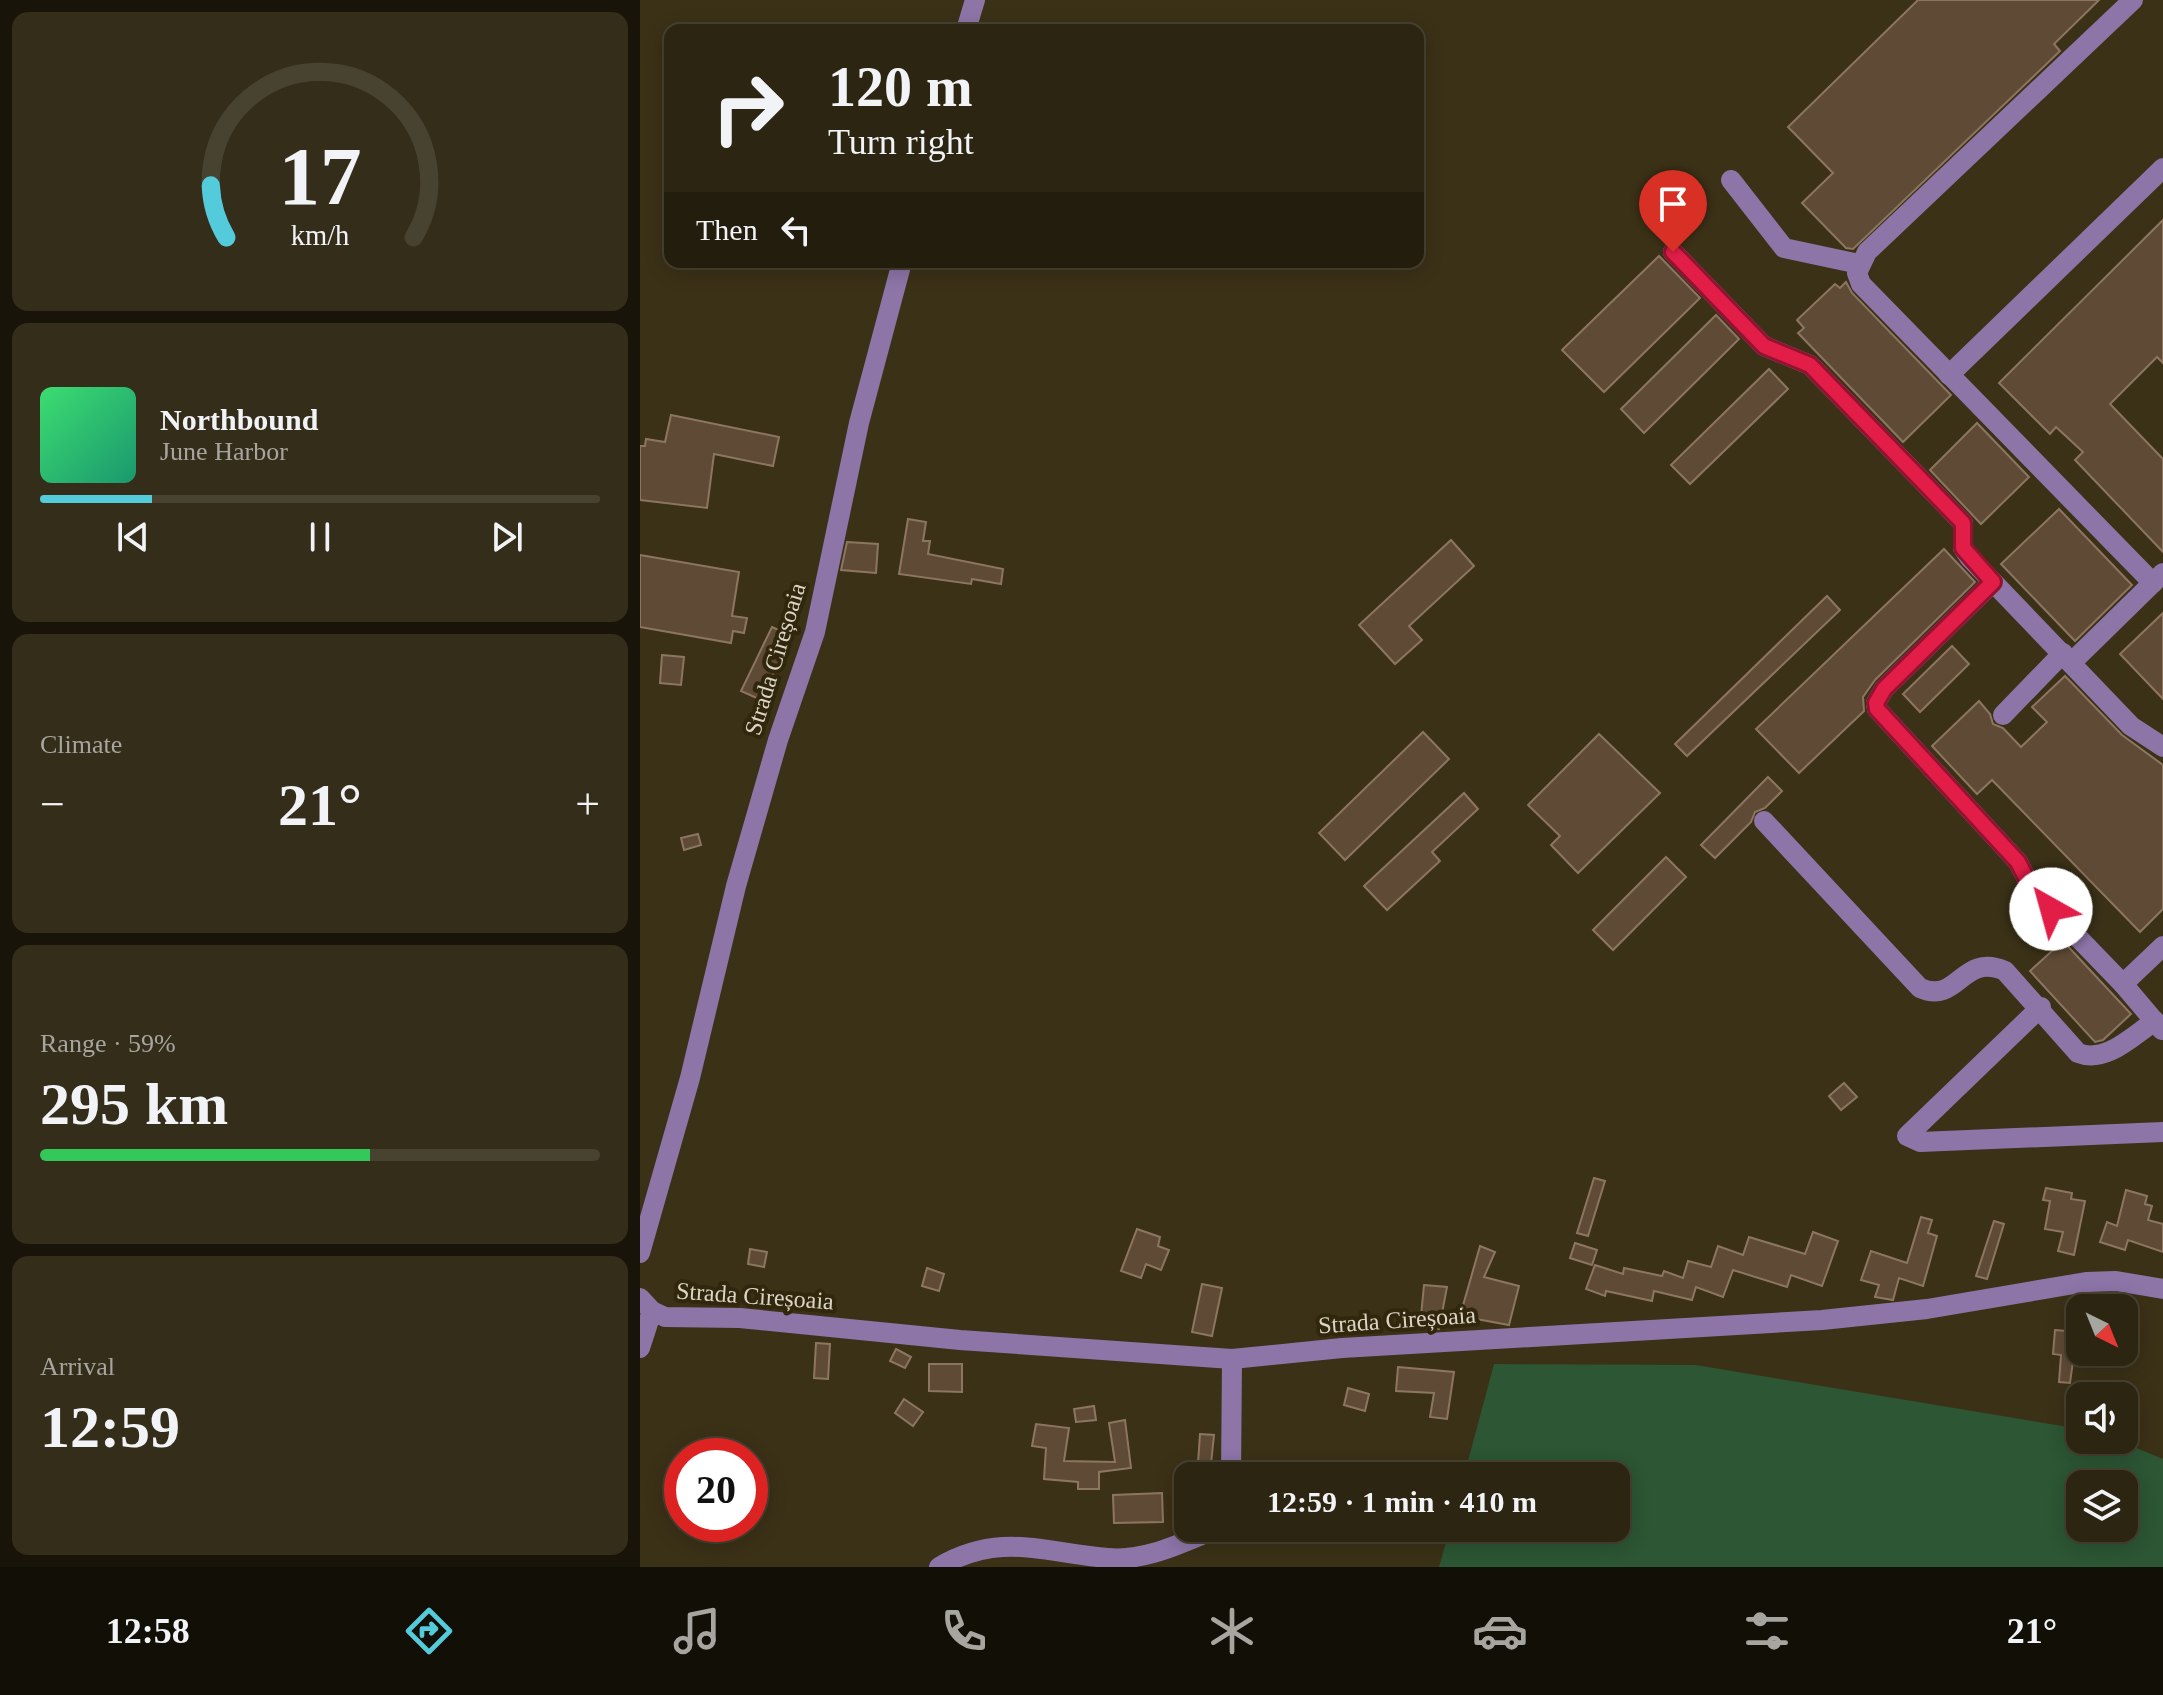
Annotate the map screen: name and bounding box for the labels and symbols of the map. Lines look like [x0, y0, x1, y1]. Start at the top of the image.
pin [1639, 170, 1707, 252]
street label: Strada Cireșoaia [739, 579, 811, 738]
position arrow [2009, 867, 2093, 951]
street label: Strada Cireșoaia [675, 1278, 835, 1315]
north arrow [2066, 1294, 2138, 1366]
street label: Strada Cireșoaia [1317, 1301, 1477, 1338]
speed limit sign: 20 [664, 1438, 768, 1542]

